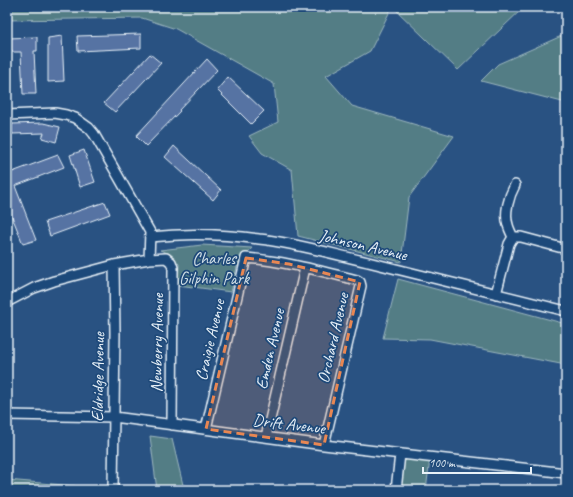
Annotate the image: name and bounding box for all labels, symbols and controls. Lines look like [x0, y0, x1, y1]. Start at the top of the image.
street label: Johnson Avenue [316, 225, 410, 266]
park label: Charles Gilphin Park [179, 248, 251, 289]
street label: Orchard Avenue [312, 290, 354, 385]
street label: Newberry Avenue [146, 292, 168, 393]
street label: Craigie Avenue [190, 296, 230, 383]
street label: Emden Avenue [251, 305, 290, 391]
street label: Eldridge Avenue [87, 331, 109, 422]
street label: Drift Avenue [252, 409, 328, 439]
scale bar [423, 449, 531, 475]
text: 100 m [429, 455, 456, 471]

